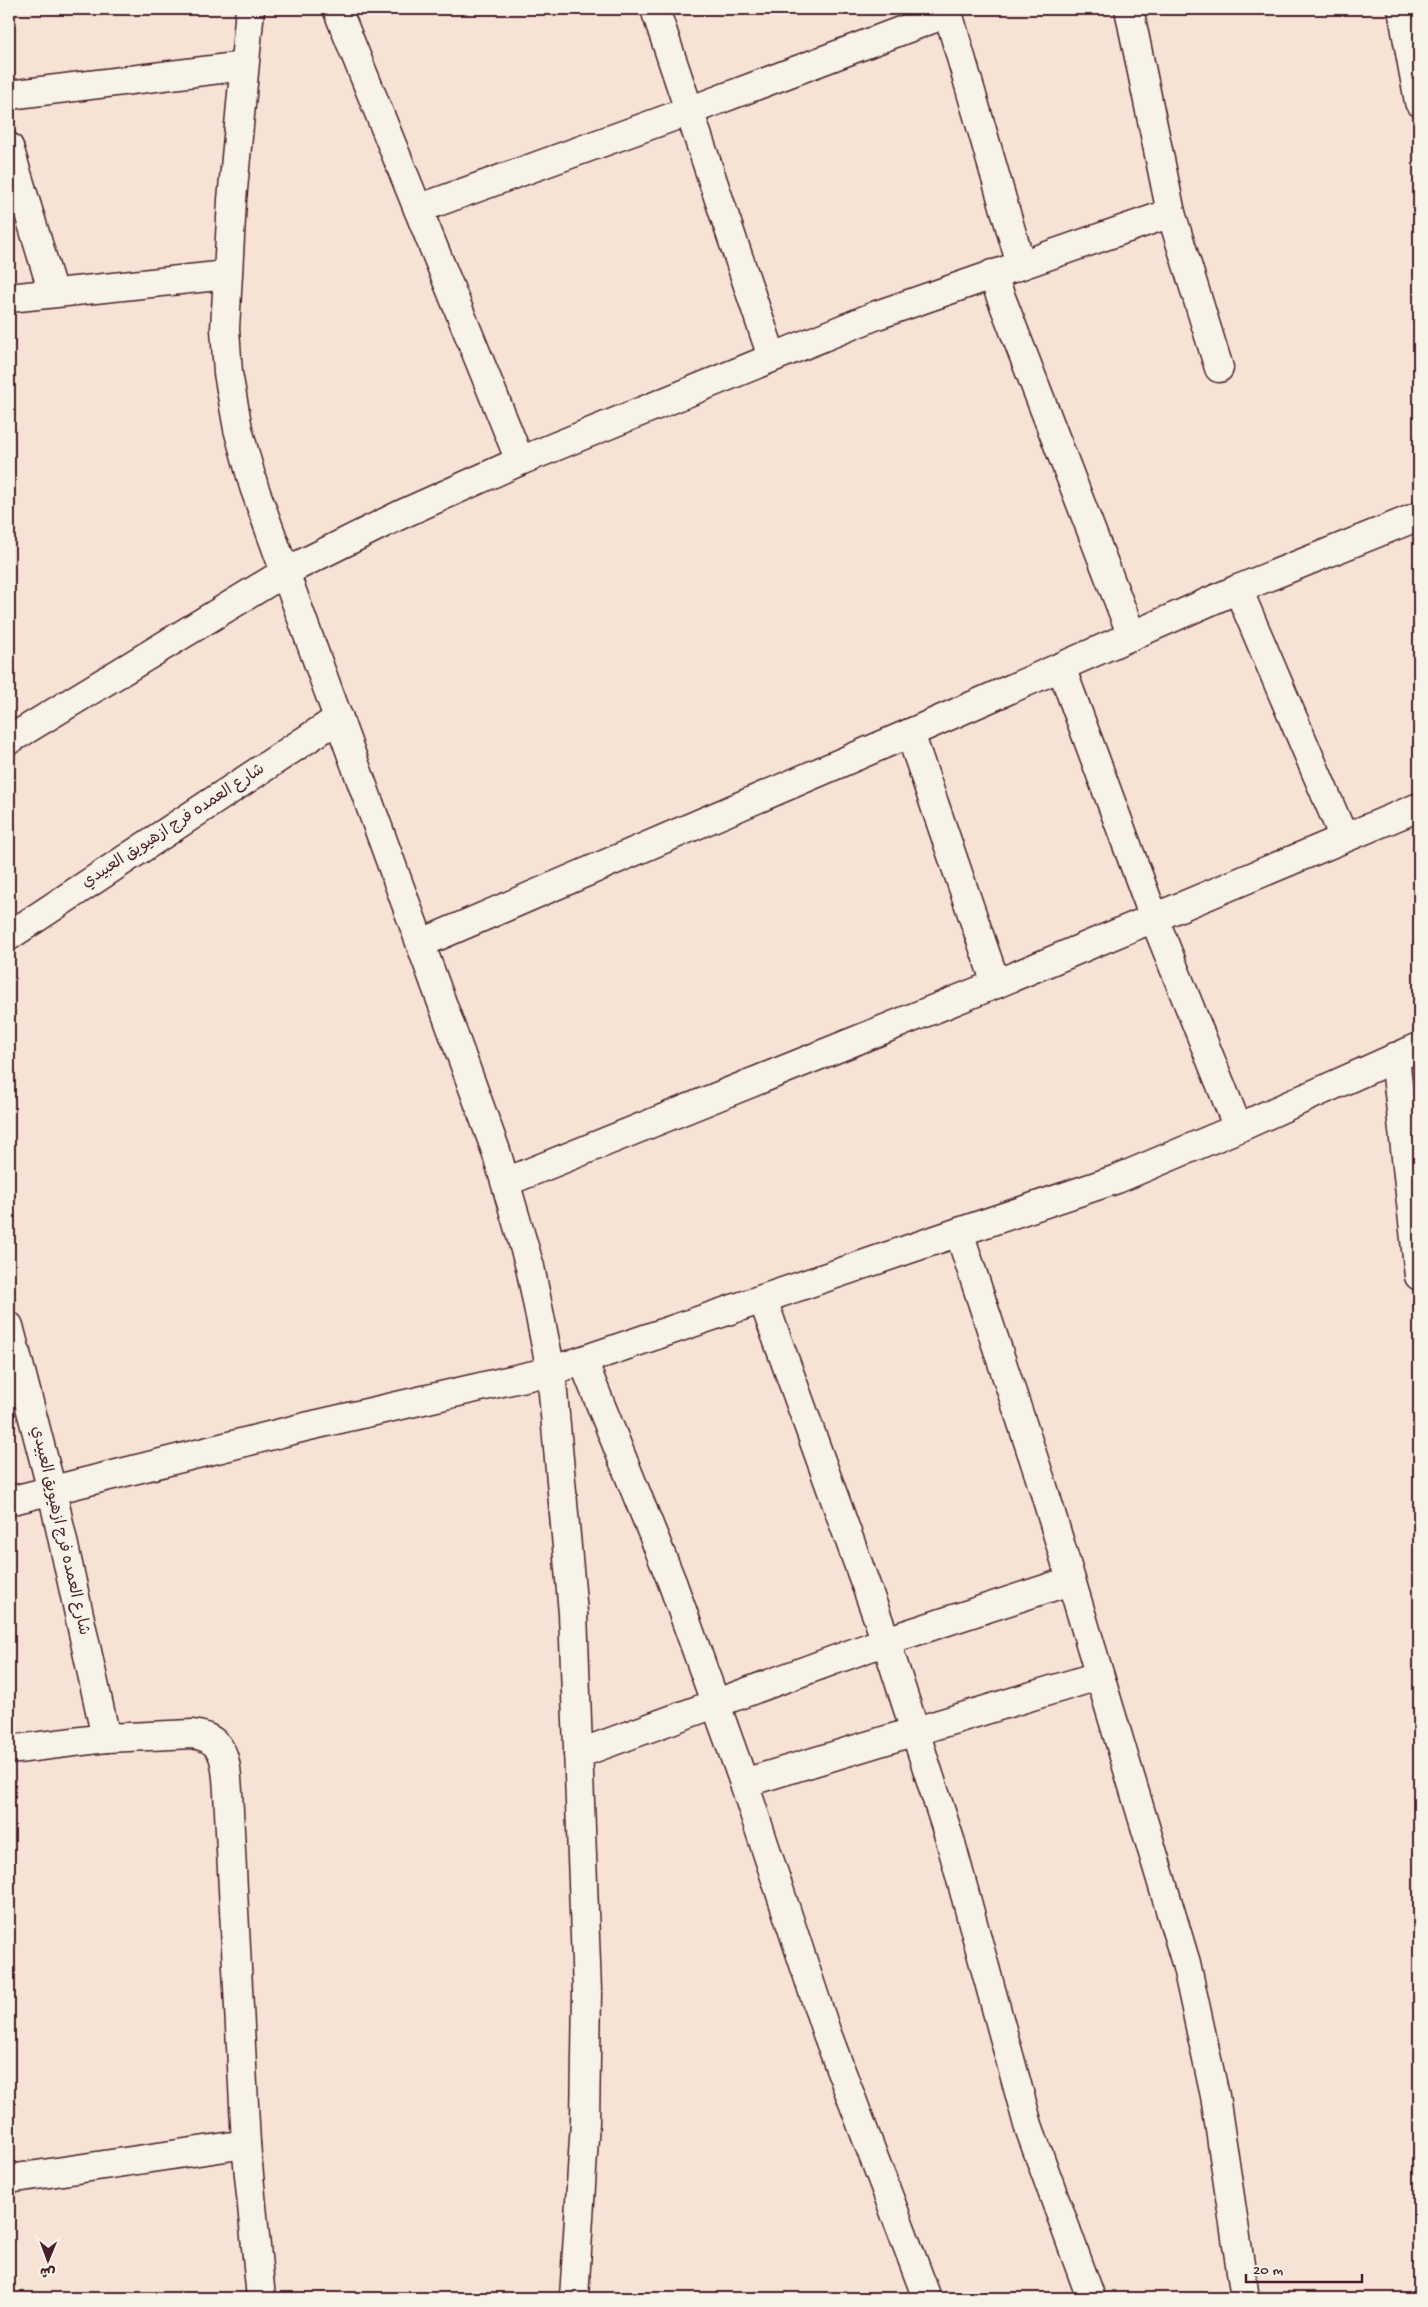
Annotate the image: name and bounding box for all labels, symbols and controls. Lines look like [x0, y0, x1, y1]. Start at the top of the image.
street label: شارع العمده فرج ازهيويق العبيدي [79, 761, 269, 893]
street label: شارع العمده فرج ازهيويق العبيدي [26, 1425, 92, 1637]
north arrow [22, 2234, 72, 2284]
scale bar [1246, 2252, 1362, 2284]
text: ش [40, 2262, 56, 2279]
text: 20 m [1253, 2262, 1283, 2280]

